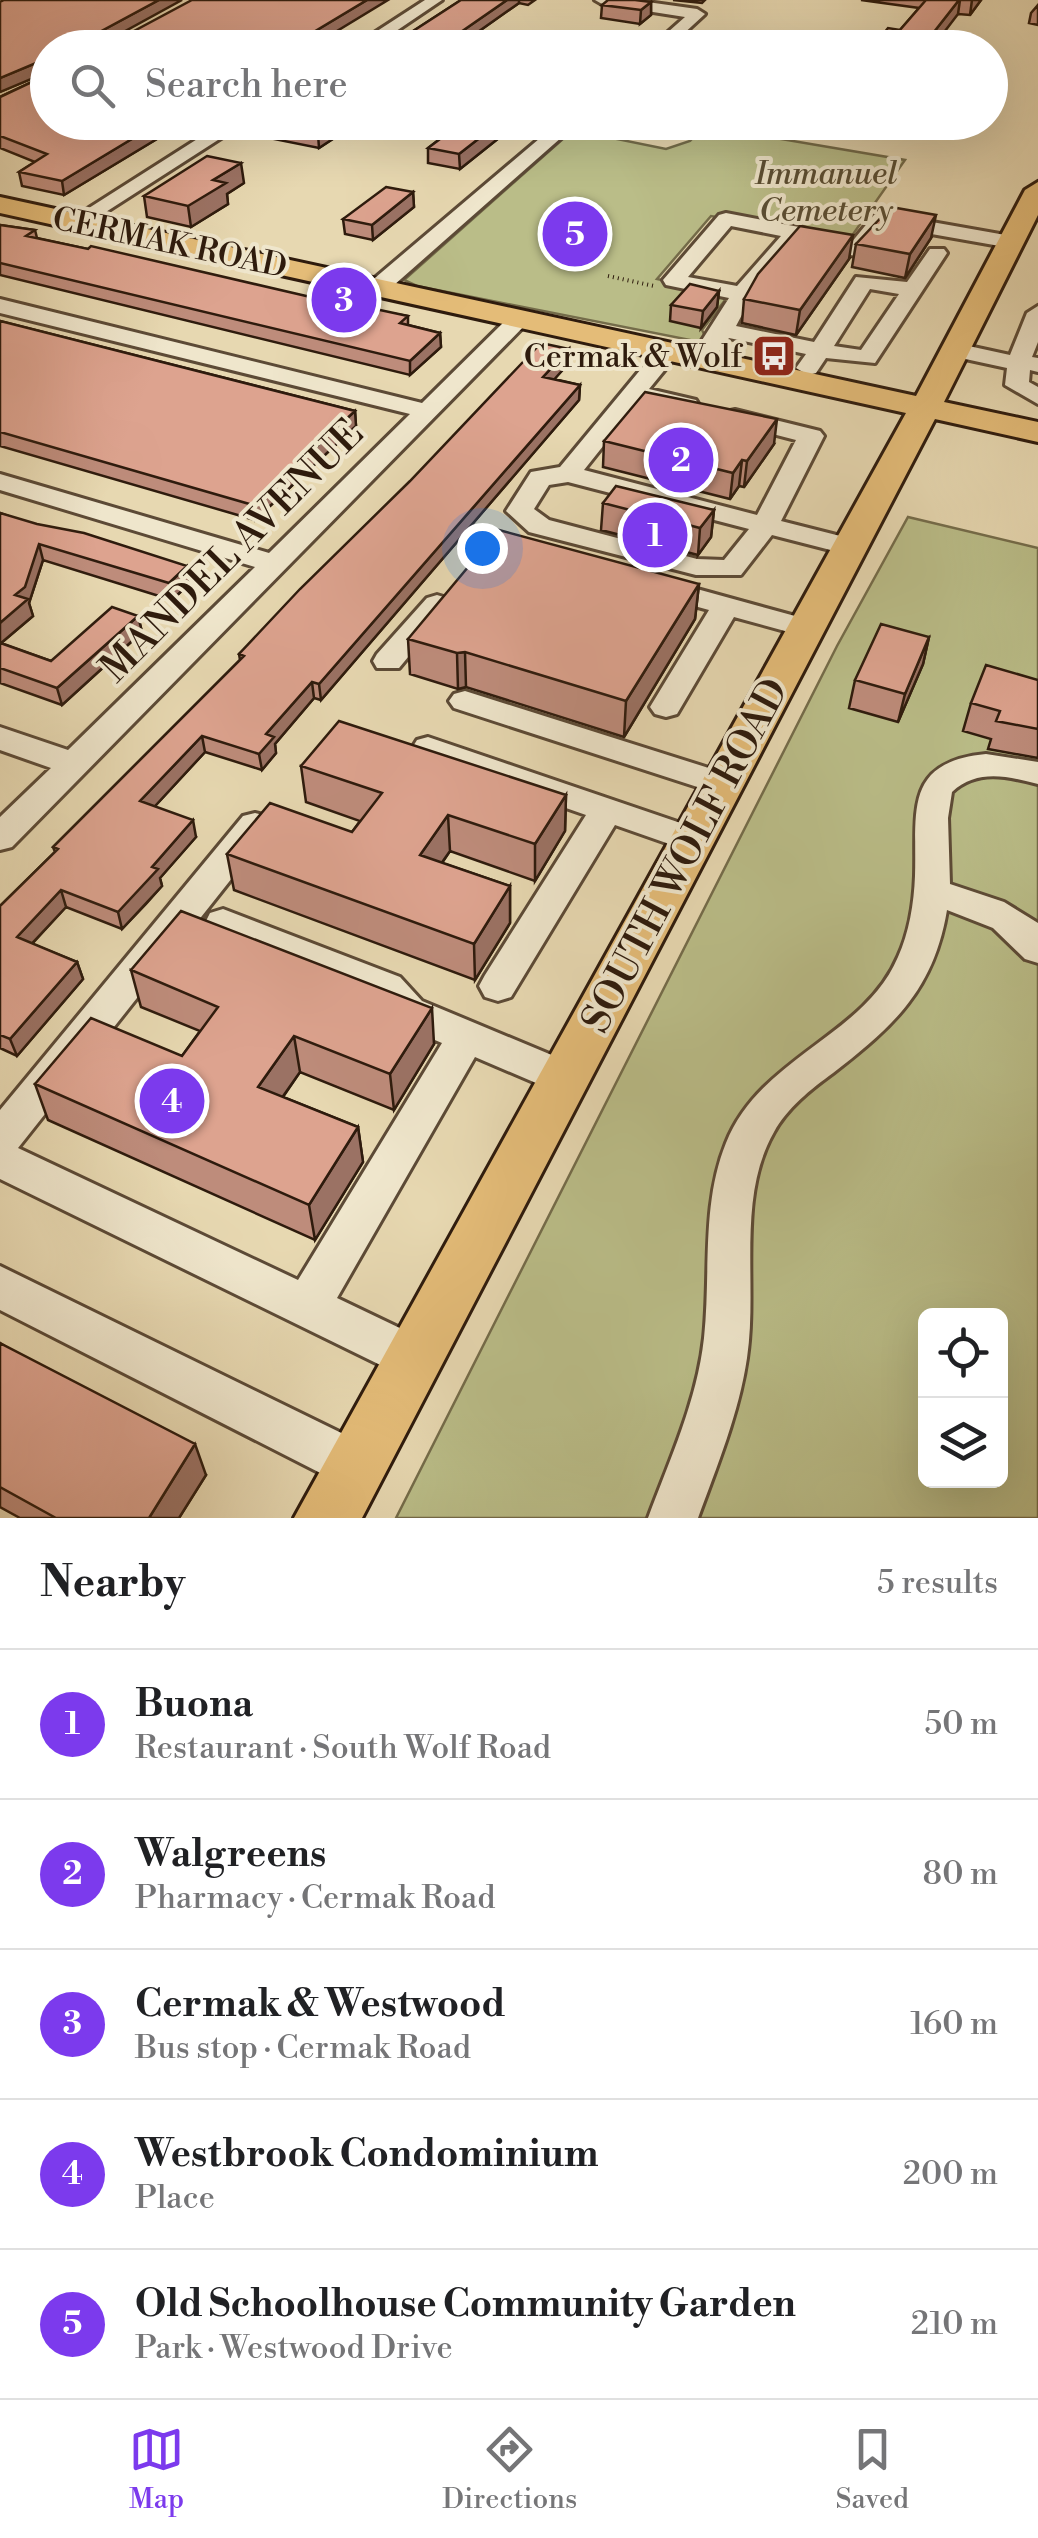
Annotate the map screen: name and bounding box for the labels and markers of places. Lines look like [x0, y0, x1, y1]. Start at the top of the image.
pin: 5 [542, 196, 608, 272]
pin: 3 [312, 262, 376, 338]
bus stop icon: Cermak & Wolf [751, 333, 797, 379]
place label: Cermak & Wolf [524, 337, 743, 377]
pin: 2 [648, 422, 714, 498]
pin: 1 [622, 498, 688, 572]
pin: 4 [140, 1064, 204, 1138]

